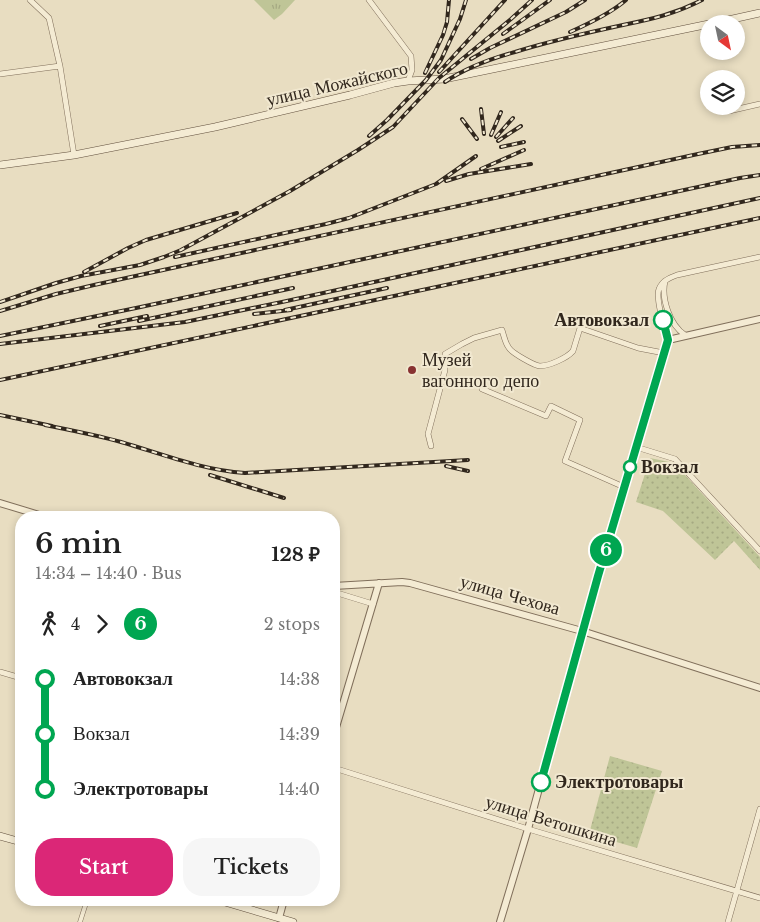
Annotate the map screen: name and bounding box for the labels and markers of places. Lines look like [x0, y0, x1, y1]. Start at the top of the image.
place label: Автовокзал [554, 309, 649, 331]
marker: Автовокзал [653, 310, 673, 330]
place label: Музей вагонного депо [422, 349, 539, 392]
marker: Музей вагонного депо [406, 364, 418, 376]
place label: Вокзал [641, 456, 699, 478]
marker: Вокзал [623, 460, 637, 474]
place label: Электротовары [555, 771, 683, 793]
marker: Электротовары [531, 772, 551, 792]

